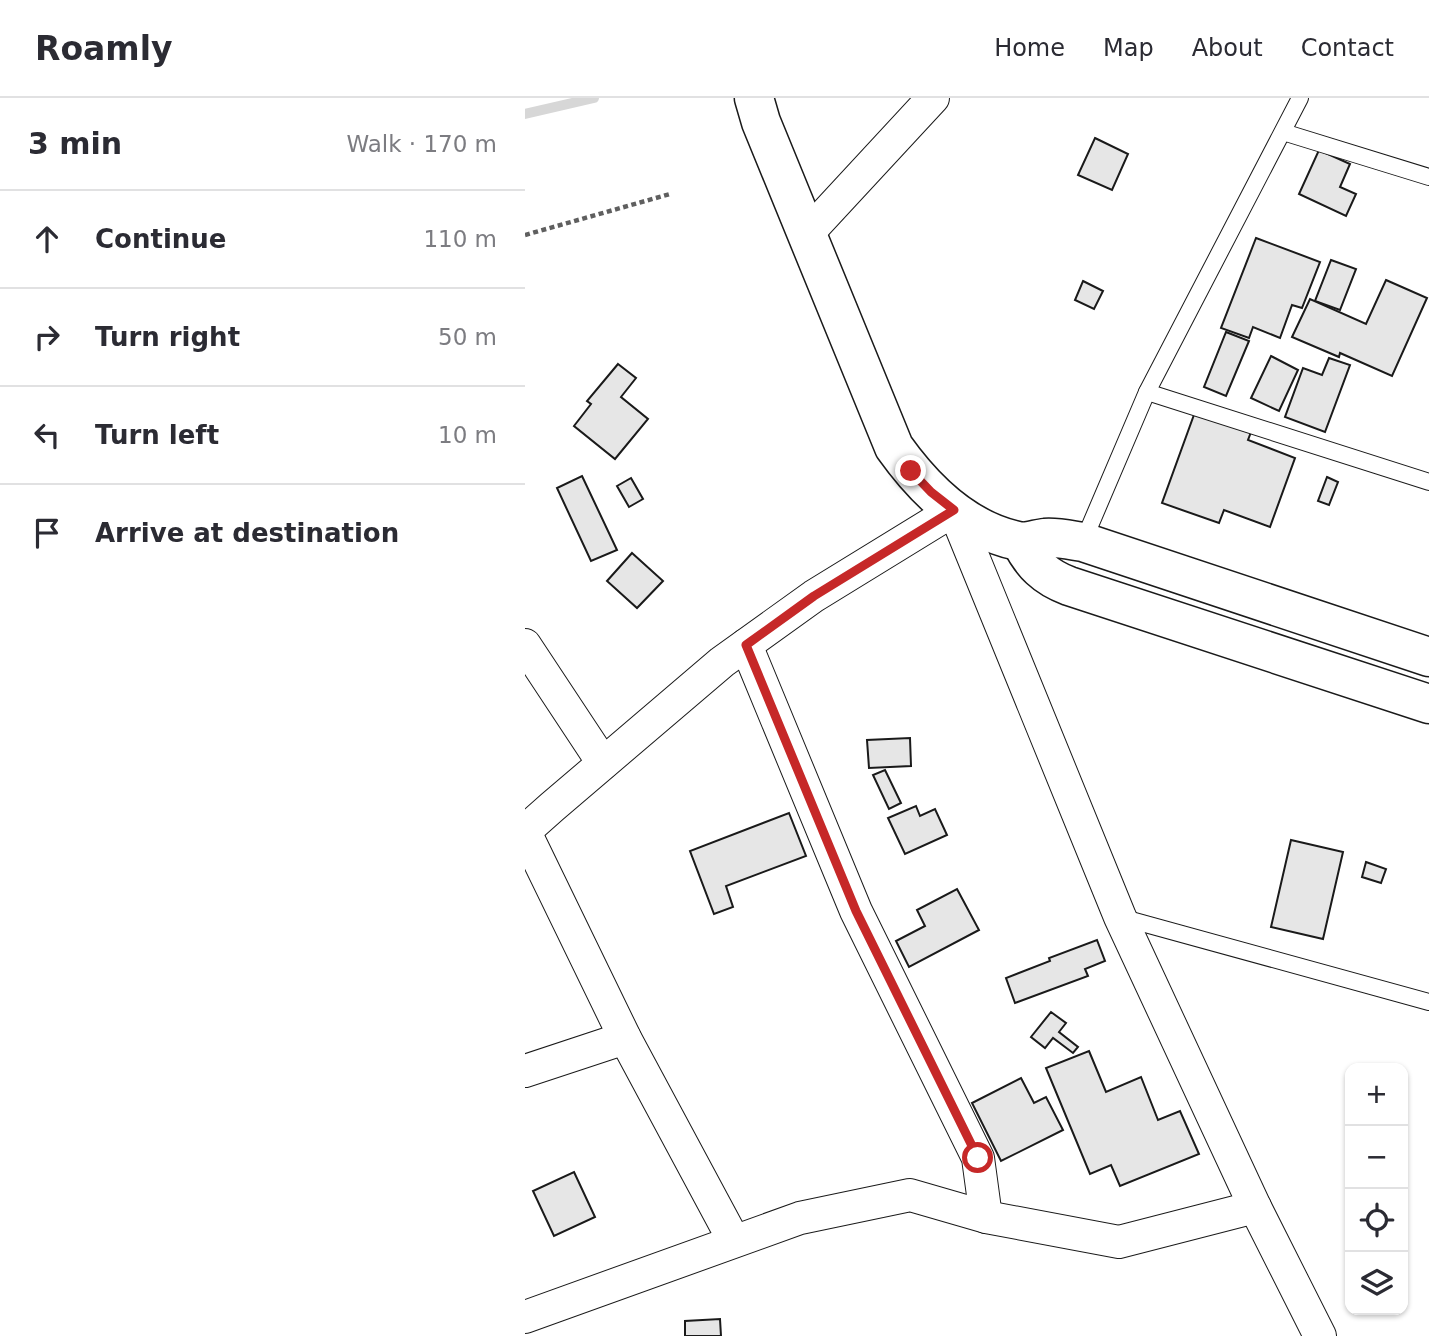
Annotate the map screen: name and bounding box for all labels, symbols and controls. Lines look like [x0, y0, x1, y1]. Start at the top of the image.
text: Roamly [35, 29, 173, 68]
text: Home [994, 34, 1065, 62]
text: Map [1103, 34, 1154, 62]
text: About [1192, 34, 1263, 62]
text: Contact [1301, 34, 1394, 62]
text: 3 min [28, 126, 122, 161]
text: Walk · 170 m [346, 131, 497, 157]
icon: ahead [28, 220, 66, 258]
text: Continue [95, 224, 226, 254]
text: 110 m [423, 226, 497, 252]
icon: right [28, 318, 66, 356]
text: Turn right [95, 322, 240, 352]
text: 50 m [438, 324, 497, 350]
icon: left [28, 416, 66, 454]
text: Turn left [95, 420, 219, 450]
text: 10 m [438, 422, 497, 448]
route end [895, 455, 926, 486]
icon: arrive [28, 514, 66, 552]
text: Arrive at destination [95, 518, 399, 548]
map controls [1345, 1063, 1408, 1315]
button: + [1345, 1063, 1408, 1126]
button: − [1345, 1126, 1408, 1189]
route start [962, 1142, 993, 1173]
button: locate [1345, 1189, 1408, 1252]
button: layers [1345, 1252, 1408, 1315]

